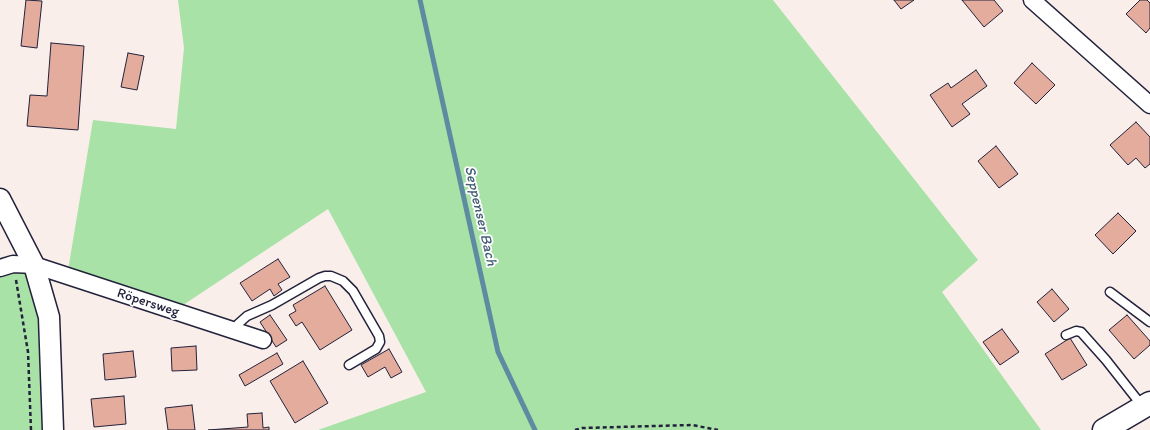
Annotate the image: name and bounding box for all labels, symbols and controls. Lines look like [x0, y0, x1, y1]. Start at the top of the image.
water label: Seppenser Bach [460, 164, 500, 268]
street label: Röpersweg [115, 285, 181, 321]

